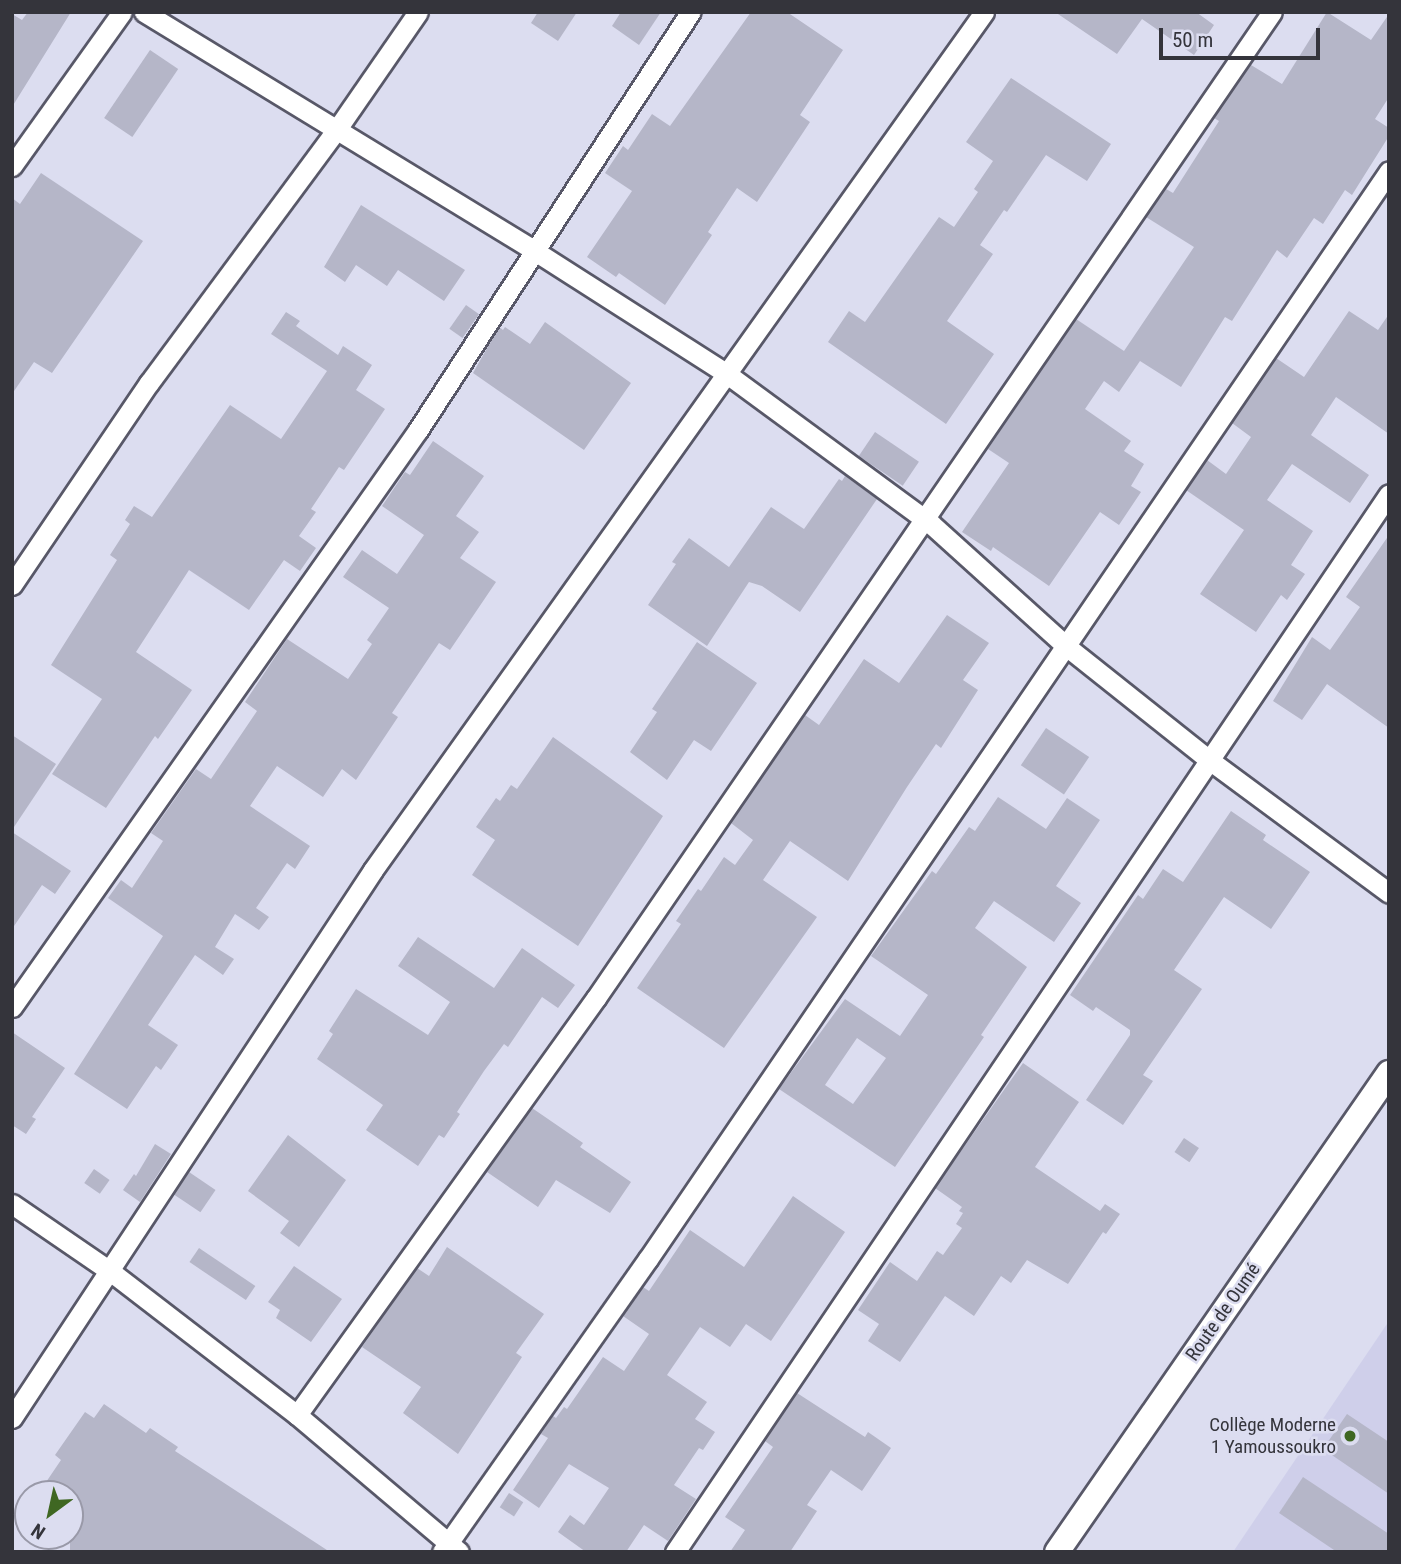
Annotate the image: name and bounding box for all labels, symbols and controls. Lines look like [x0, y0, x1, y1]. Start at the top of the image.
scale bar [1163, 14, 1324, 58]
text: 50 m [1172, 28, 1213, 52]
street label: Route de Oumé [1181, 1259, 1265, 1365]
place label: Collège Moderne 1 Yamoussoukro [1209, 1414, 1336, 1458]
marker: Collège Moderne 1 Yamoussoukro [1342, 1428, 1358, 1444]
north arrow [14, 1480, 84, 1550]
text: N [27, 1519, 50, 1544]

